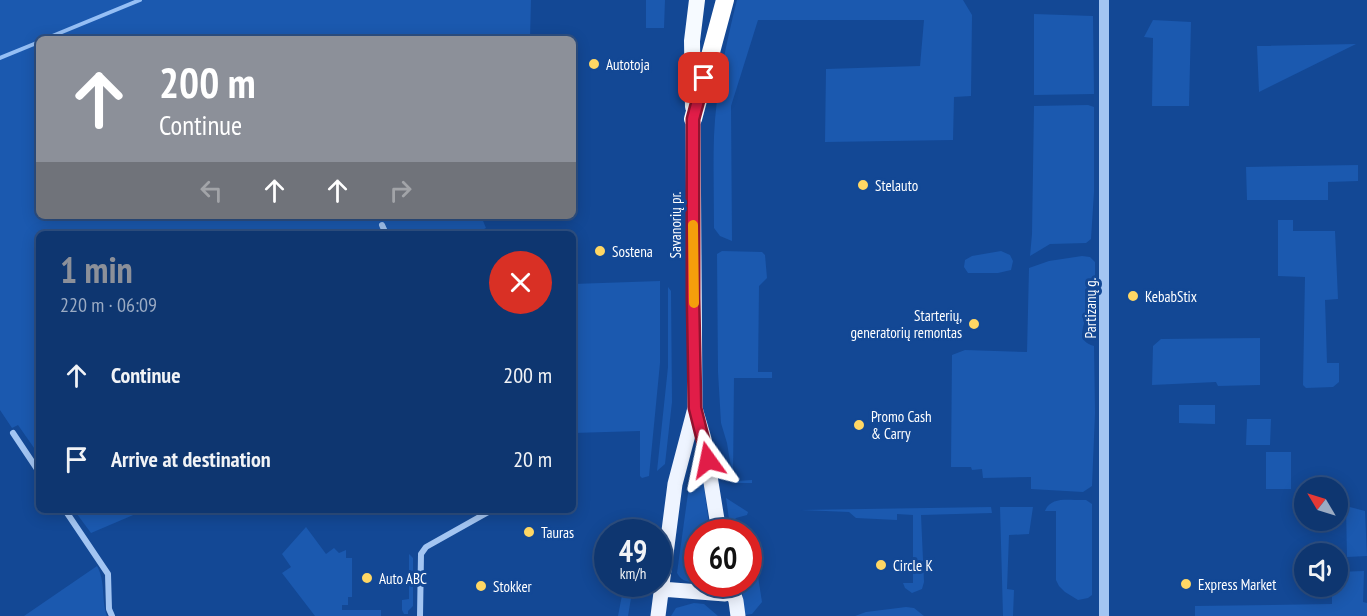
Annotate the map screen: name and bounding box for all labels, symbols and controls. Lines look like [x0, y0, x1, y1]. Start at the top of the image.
pin [678, 52, 729, 103]
text: 200 m [159, 55, 256, 110]
place label: Autotoja [606, 55, 650, 74]
marker: Autotoja [587, 57, 601, 71]
icon: ahead [60, 60, 138, 138]
icon: arrive [687, 61, 720, 94]
text: Continue [159, 108, 242, 142]
icon: left [195, 174, 228, 207]
icon: ahead [258, 174, 291, 207]
icon: ahead [321, 174, 354, 207]
icon: right [384, 174, 417, 207]
place label: Stelauto [875, 176, 918, 195]
marker: Stelauto [856, 178, 870, 192]
street label: Savanorių pr. [666, 191, 685, 258]
place label: Sostena [612, 242, 653, 261]
marker: Sostena [593, 244, 607, 258]
text: 1 min [60, 246, 133, 293]
button: close [489, 251, 552, 314]
street label: Partizanų g. [1081, 277, 1100, 339]
place label: KebabStix [1145, 287, 1197, 306]
marker: KebabStix [1126, 289, 1140, 303]
text: 220 m · 06:09 [60, 292, 157, 318]
place label: Starterių, generatorių remontas [851, 306, 962, 342]
marker: Starterių, generatorių remontas [967, 317, 981, 331]
icon: ahead [60, 359, 93, 392]
text: Continue [111, 361, 181, 389]
text: 200 m [503, 361, 552, 389]
place label: Promo Cash & Carry [871, 407, 932, 443]
marker: Promo Cash & Carry [852, 418, 866, 432]
position arrow [676, 428, 740, 492]
icon: arrive [60, 443, 93, 476]
text: Arrive at destination [111, 445, 271, 473]
text: 20 m [513, 445, 552, 473]
north arrow [1294, 477, 1348, 531]
map controls [1294, 477, 1348, 597]
speed limit sign: 60 [684, 519, 762, 597]
place label: Tauras [541, 523, 574, 542]
marker: Tauras [522, 525, 536, 539]
text: 49 [619, 531, 647, 570]
button: sound [1294, 543, 1348, 597]
place label: Circle K [893, 556, 933, 575]
marker: Circle K [874, 558, 888, 572]
text: km/h [620, 564, 646, 583]
place label: Auto ABC [379, 569, 427, 588]
marker: Auto ABC [360, 571, 374, 585]
place label: Express Market [1198, 575, 1276, 594]
place label: Stokker [493, 577, 533, 596]
marker: Express Market [1179, 577, 1193, 591]
marker: Stokker [474, 579, 488, 593]

